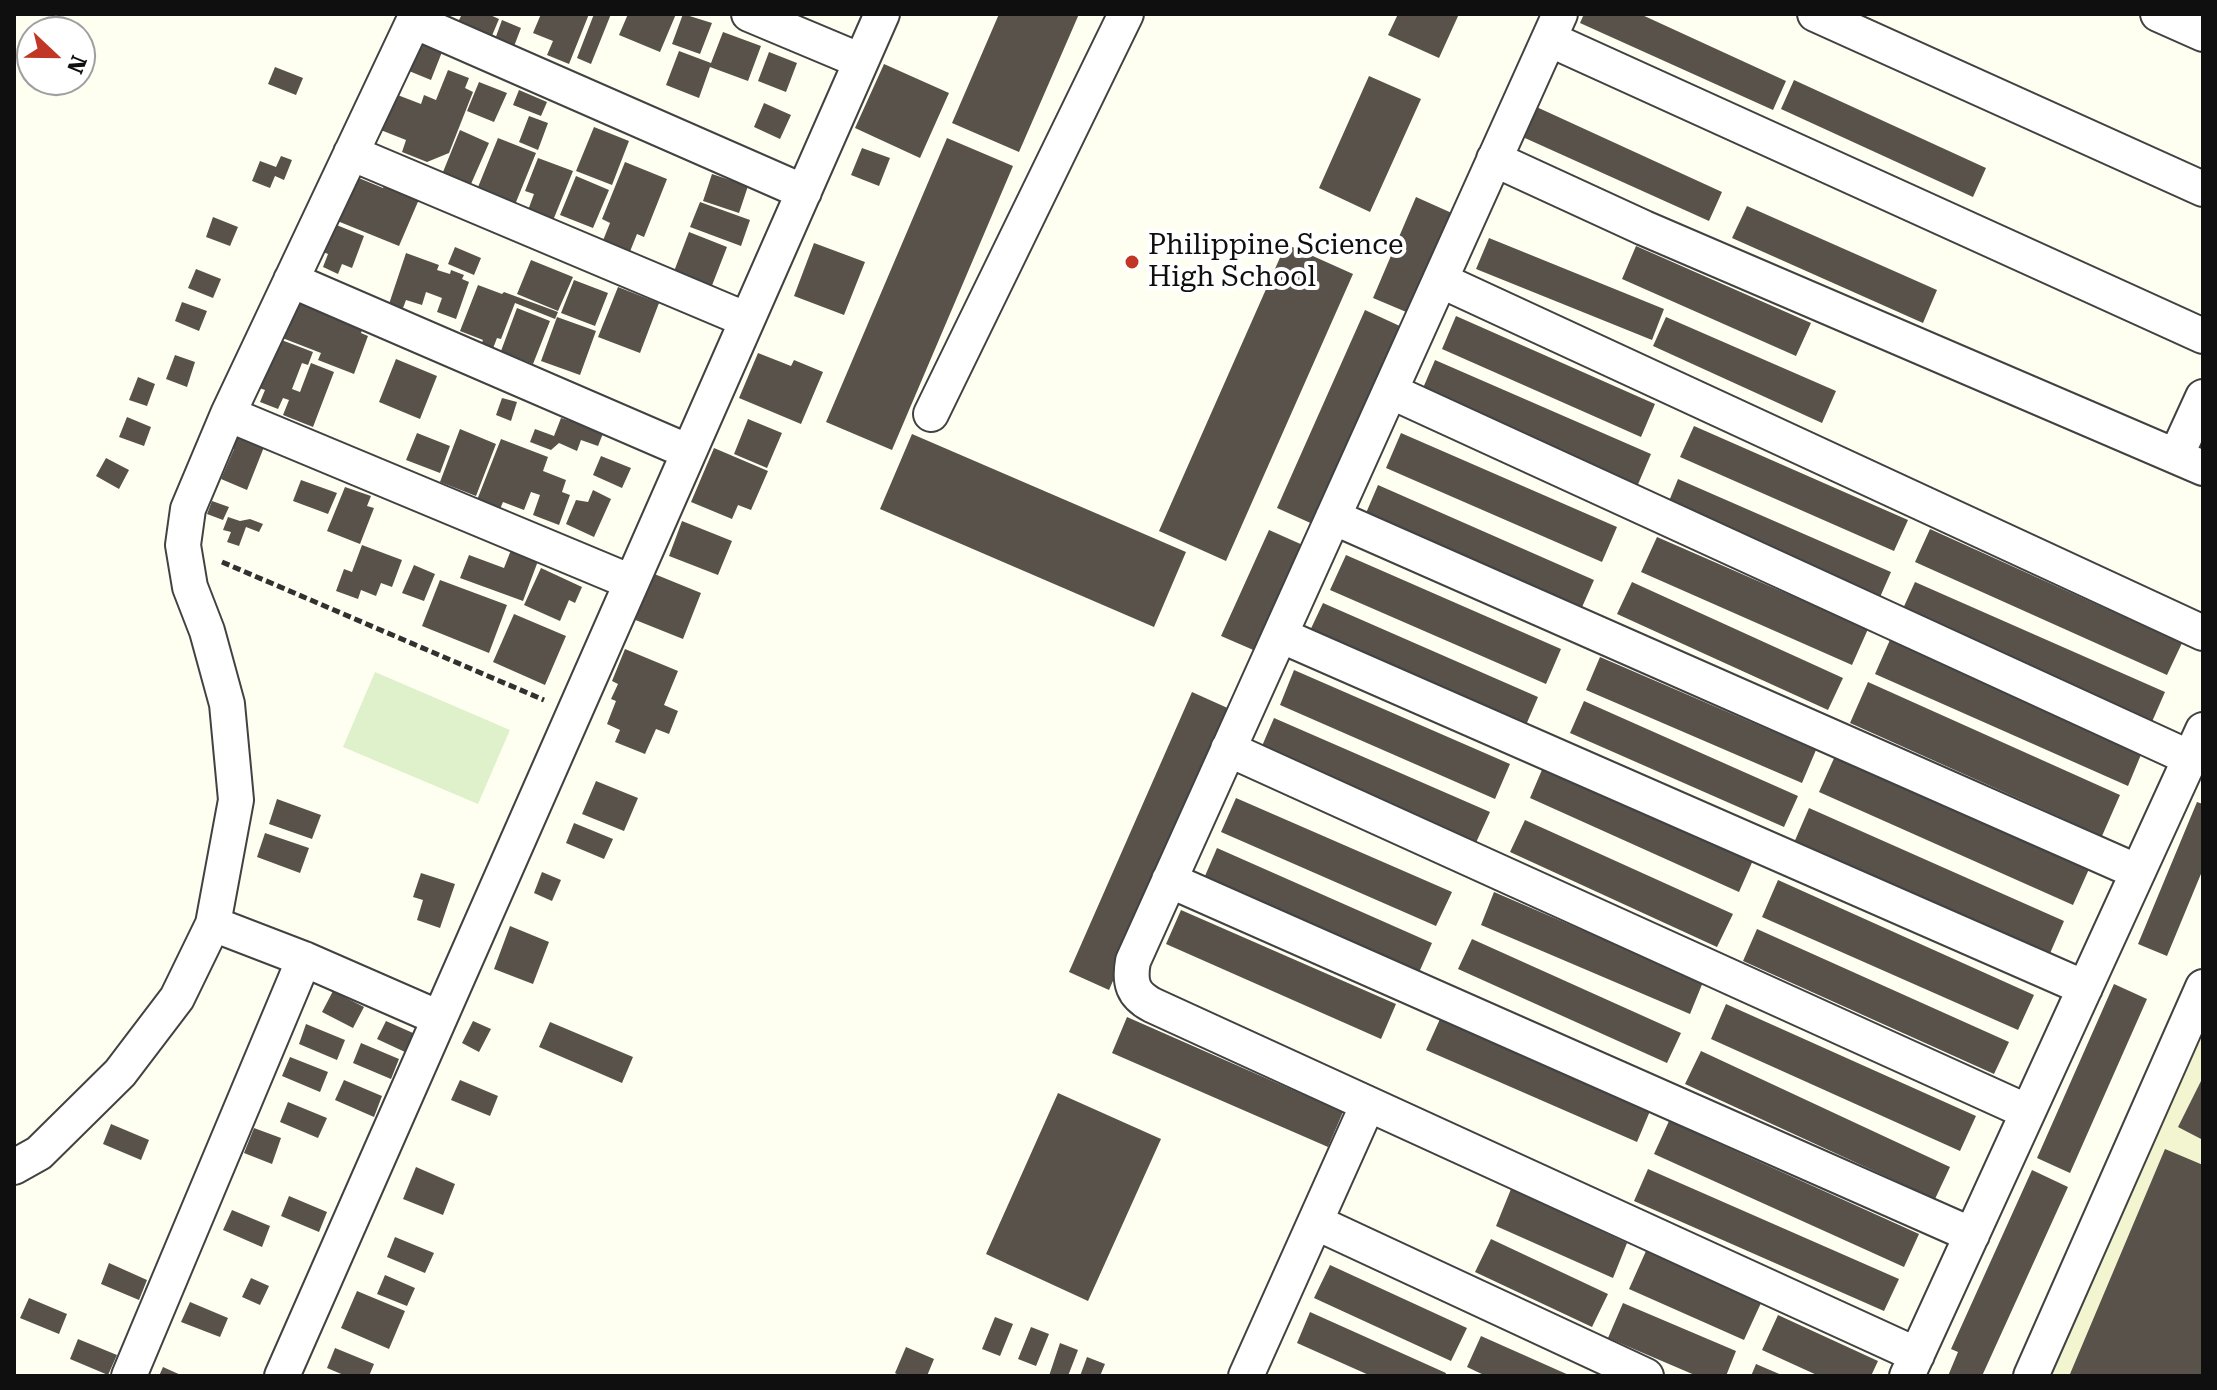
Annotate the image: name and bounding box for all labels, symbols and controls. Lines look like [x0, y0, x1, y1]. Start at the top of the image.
north arrow [16, 16, 96, 96]
text: N [62, 52, 92, 77]
place label: Philippine Science High School [1148, 229, 1403, 295]
marker: Philippine Science High School [1123, 253, 1141, 271]

